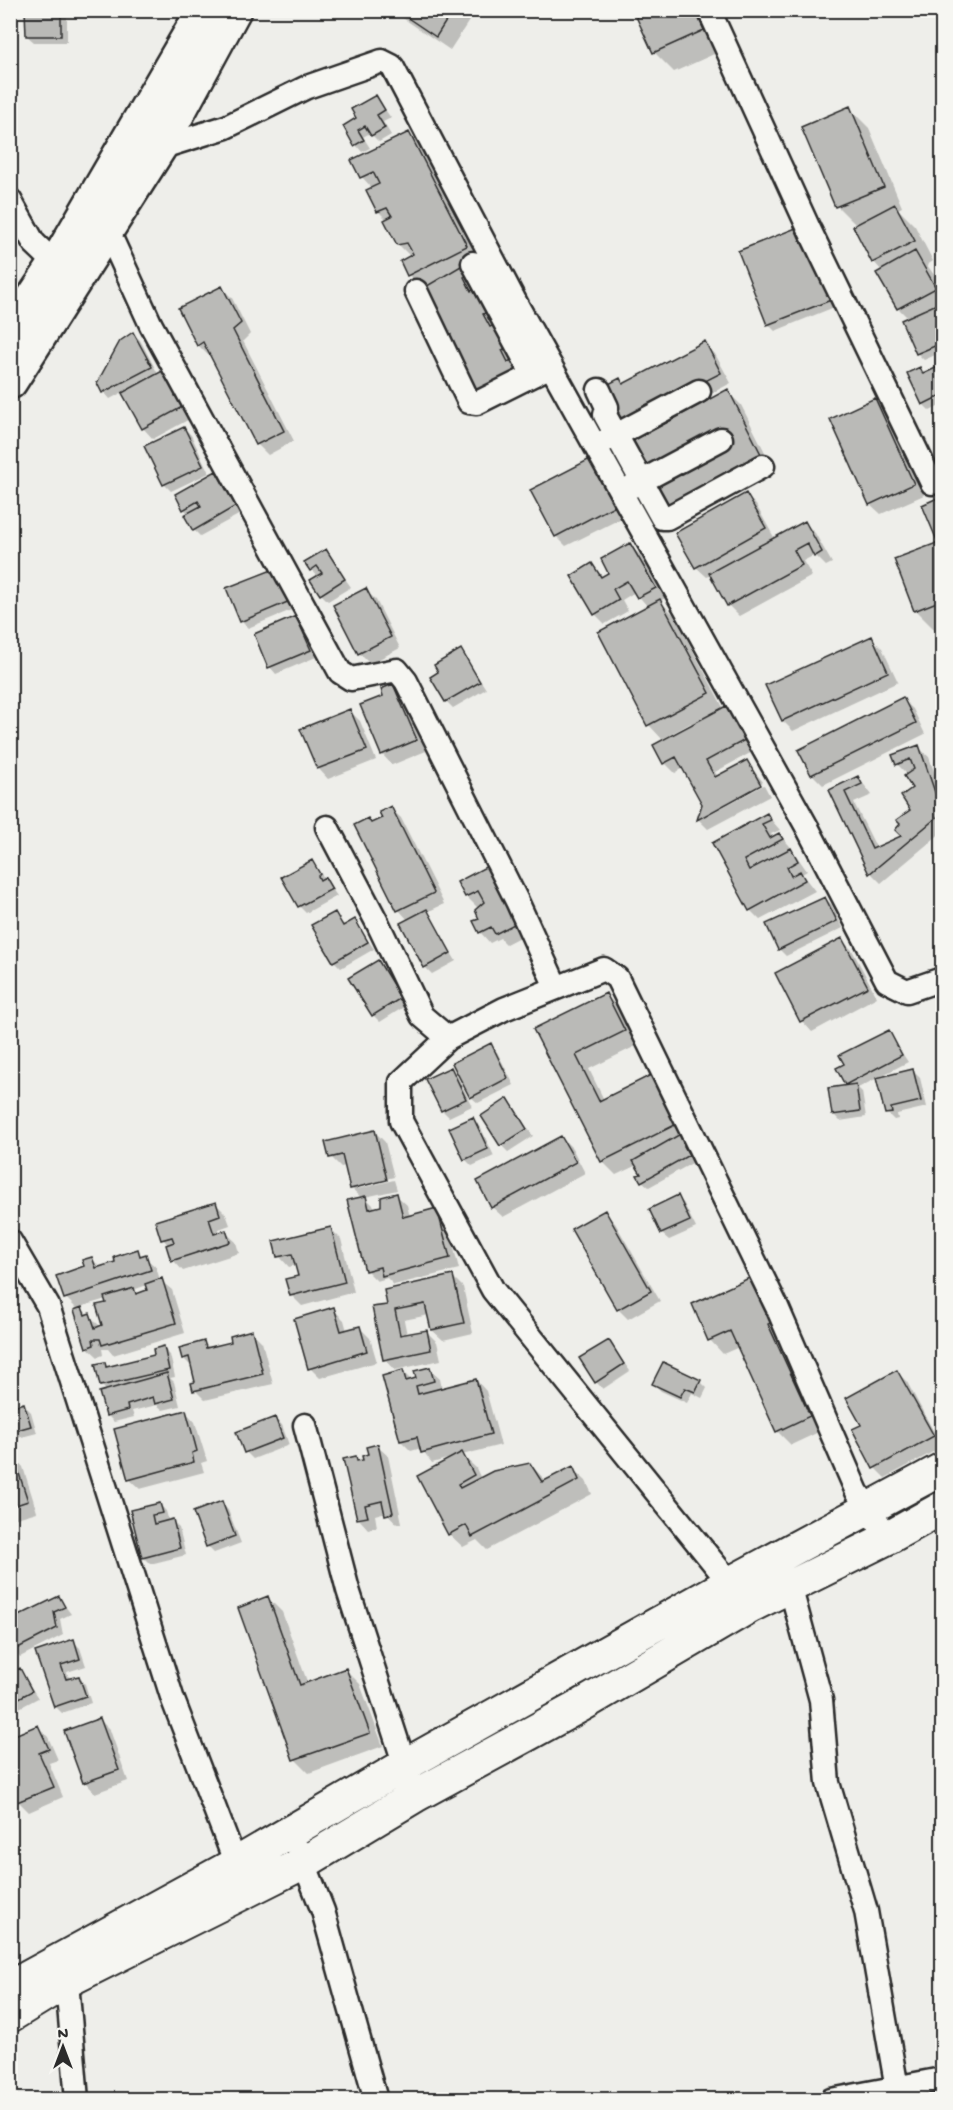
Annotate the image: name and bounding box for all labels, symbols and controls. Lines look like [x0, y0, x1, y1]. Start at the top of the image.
north arrow [33, 2017, 93, 2077]
text: N [58, 2026, 69, 2045]

